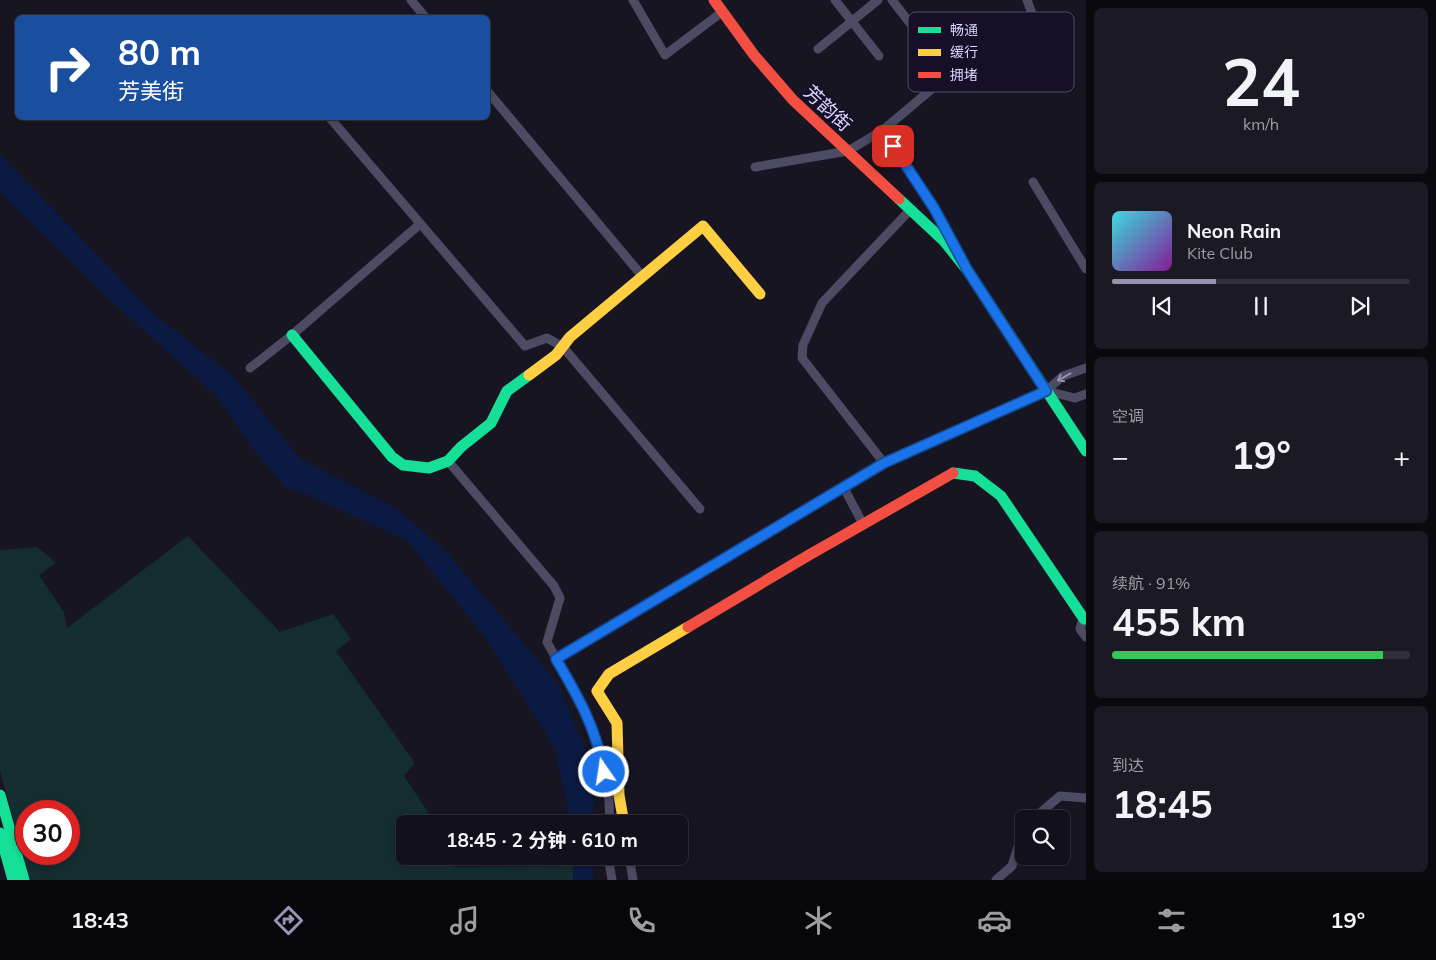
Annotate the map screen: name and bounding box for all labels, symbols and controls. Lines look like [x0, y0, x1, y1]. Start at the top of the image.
legend [908, 12, 1074, 92]
text: 畅通 [950, 21, 978, 39]
text: 80 m [118, 30, 201, 74]
icon: right [35, 35, 100, 100]
text: 24 [1222, 41, 1300, 122]
text: 缓行 [950, 43, 978, 61]
text: 拥堵 [950, 66, 978, 84]
text: 芳美街 [118, 77, 184, 105]
street label: 芳韵街 [799, 80, 857, 136]
text: km/h [1243, 114, 1279, 134]
pin [872, 125, 914, 167]
icon: arrive [879, 132, 907, 160]
text: Neon Rain [1187, 219, 1281, 243]
text: Kite Club [1187, 243, 1253, 263]
icon: previous [1148, 292, 1176, 320]
icon: pause [1247, 292, 1275, 320]
icon: next [1346, 292, 1374, 320]
one-way arrow [1057, 372, 1072, 382]
text: 空调 [1112, 406, 1144, 426]
text: 19° [1231, 431, 1291, 479]
text: − [1112, 439, 1129, 474]
text: + [1393, 439, 1410, 474]
text: 续航 · 91% [1112, 573, 1190, 593]
text: 455 km [1112, 598, 1246, 646]
position arrow [577, 745, 629, 797]
text: 到达 [1112, 755, 1144, 775]
text: 18:45 [1112, 780, 1213, 828]
speed limit sign: 30 [15, 800, 80, 865]
map controls [1015, 810, 1070, 865]
button: search [1015, 810, 1070, 865]
text: 18:45 · 2 分钟 · 610 m [446, 828, 638, 852]
icon: directions [271, 903, 306, 938]
icon: music [447, 903, 482, 938]
icon: phone [624, 903, 659, 938]
icon: climate [801, 903, 836, 938]
icon: car [977, 903, 1012, 938]
icon: filters [1154, 903, 1189, 938]
text: 18:43 [71, 906, 129, 934]
text: 19° [1330, 906, 1365, 934]

